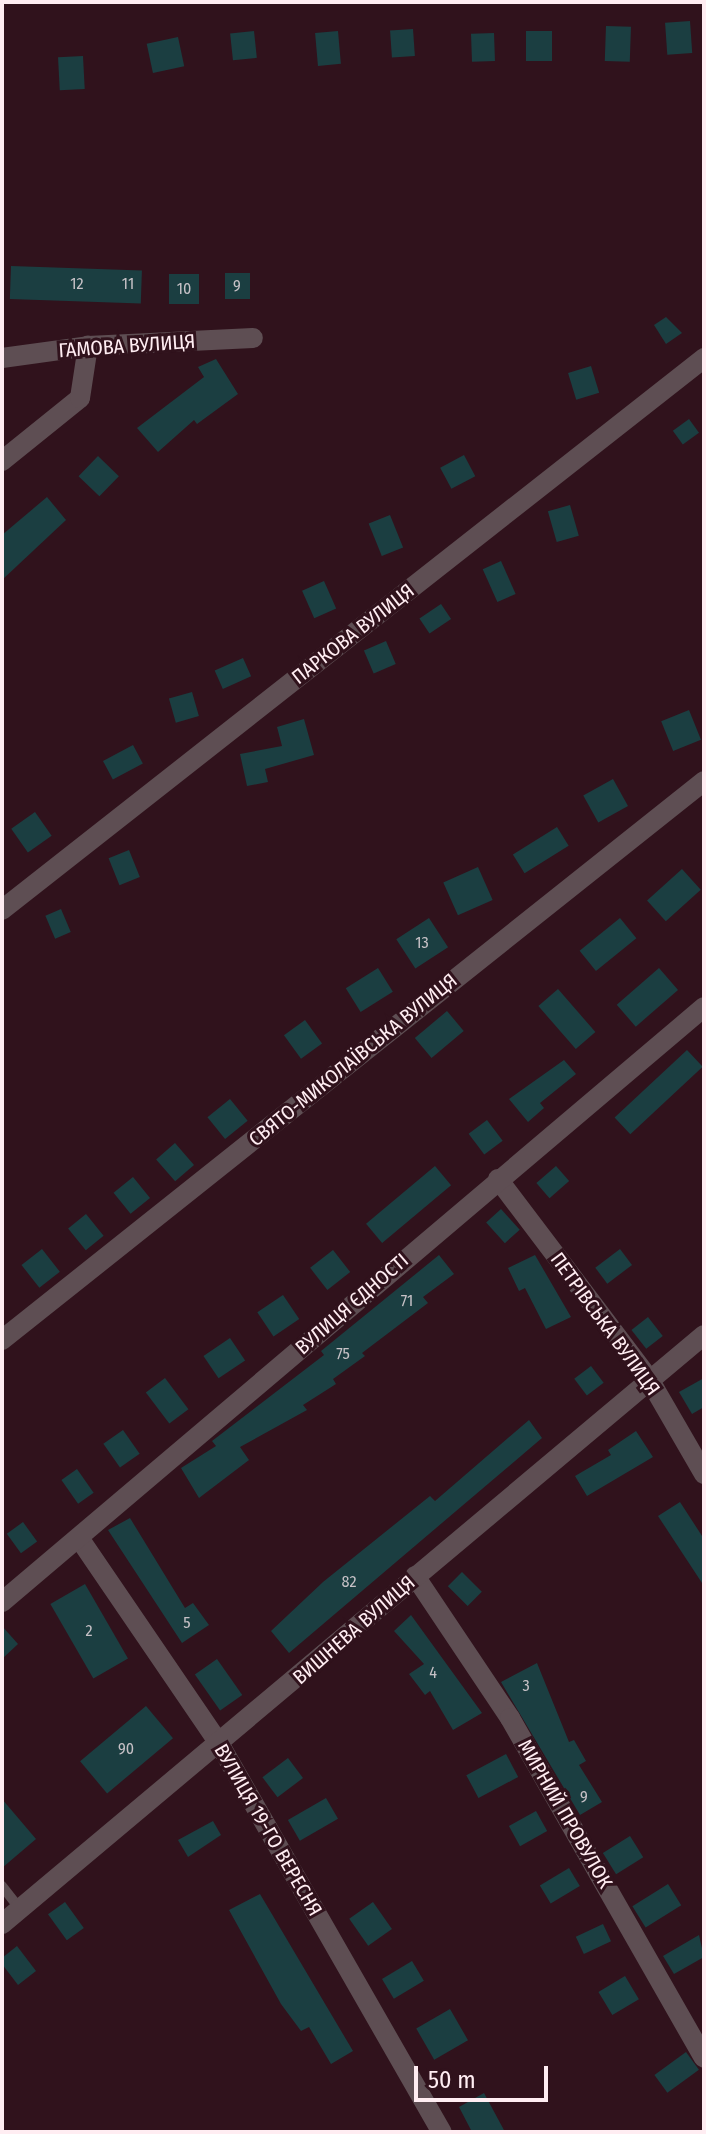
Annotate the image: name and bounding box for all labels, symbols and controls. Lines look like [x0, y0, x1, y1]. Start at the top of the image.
house number: 12 [70, 274, 84, 294]
house number: 11 [122, 274, 134, 294]
house number: 9 [233, 276, 241, 296]
house number: 10 [177, 279, 191, 299]
street label: ГАМОВА ВУЛИЦЯ [58, 329, 196, 363]
street label: ПАРКОВА ВУЛИЦЯ [287, 579, 419, 689]
house number: 13 [415, 933, 429, 953]
street label: СВЯТО-МИКОЛАЇВСЬКА ВУЛИЦЯ [244, 969, 462, 1151]
street label: ВУЛИЦЯ ЄДНОСТІ [291, 1248, 413, 1360]
street label: ПЕТРІВСЬКА ВУЛИЦЯ [545, 1248, 665, 1400]
house number: 71 [401, 1291, 413, 1311]
house number: 75 [336, 1344, 350, 1364]
street label: ВИШНЕВА ВУЛИЦЯ [288, 1570, 420, 1690]
house number: 82 [342, 1572, 356, 1592]
house number: 5 [183, 1613, 191, 1633]
house number: 2 [85, 1621, 93, 1641]
house number: 4 [429, 1663, 437, 1683]
house number: 3 [522, 1676, 530, 1696]
street label: МИРНИЙ ПРОВУЛОК [513, 1735, 617, 1893]
house number: 90 [118, 1739, 134, 1759]
street label: ВУЛИЦЯ 19-ГО ВЕРЕСНЯ [209, 1740, 327, 1920]
house number: 9 [580, 1787, 588, 1807]
scale bar [418, 2050, 552, 2100]
text: 50 m [428, 2066, 476, 2094]

